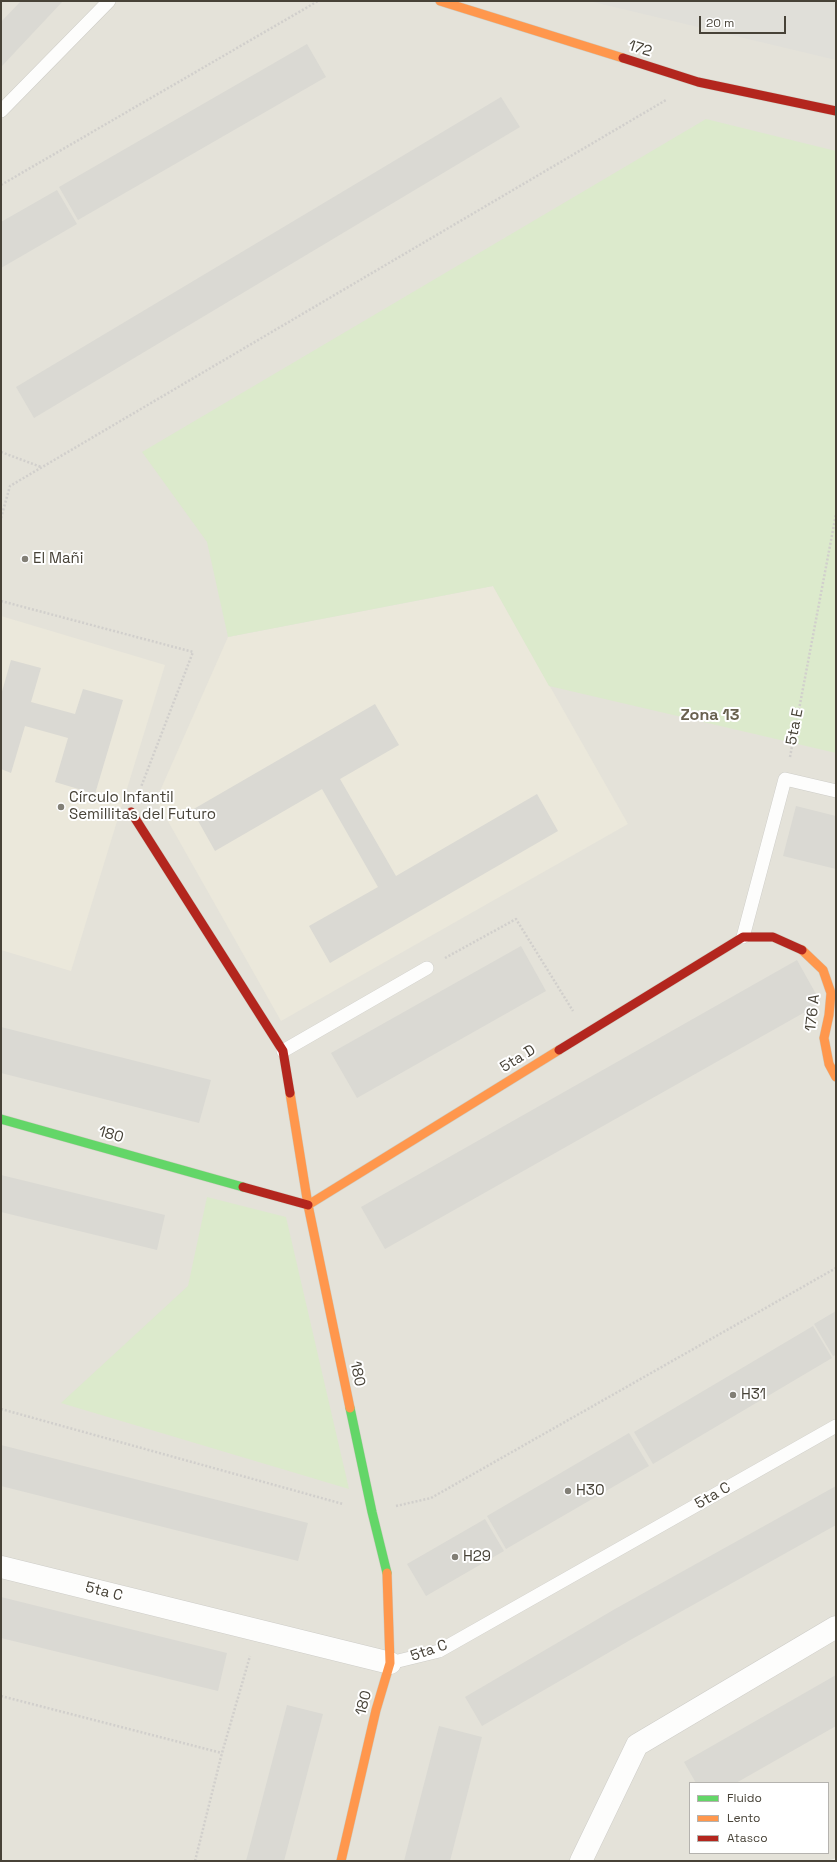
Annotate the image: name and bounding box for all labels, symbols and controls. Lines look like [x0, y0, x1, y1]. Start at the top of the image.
scale bar [701, 8, 788, 34]
text: 20 m [706, 15, 734, 31]
street label: 172 [626, 37, 654, 61]
place label: El Mañi [33, 550, 83, 568]
marker: El Mañi [20, 554, 30, 564]
district label: Zona 13 [680, 706, 740, 726]
street label: 5ta E [783, 707, 807, 747]
place label: Círculo Infantil Semillitas del Futuro [69, 789, 216, 824]
marker: Círculo Infantil Semillitas del Futuro [56, 802, 66, 812]
street label: 176 A [802, 994, 824, 1032]
street label: 5ta D [497, 1041, 539, 1077]
street label: 180 [96, 1123, 126, 1147]
street label: 180 [346, 1360, 368, 1388]
place label: H31 [741, 1386, 766, 1404]
marker: H31 [728, 1390, 738, 1400]
street label: 5ta C [692, 1479, 734, 1513]
place label: H30 [576, 1482, 605, 1500]
marker: H30 [563, 1486, 573, 1496]
place label: H29 [463, 1548, 491, 1566]
marker: H29 [450, 1552, 460, 1562]
street label: 5ta C [83, 1579, 125, 1605]
street label: 5ta C [408, 1636, 450, 1666]
street label: 180 [352, 1688, 376, 1718]
legend [689, 1782, 829, 1854]
text: Fluido [727, 1790, 762, 1806]
text: Lento [727, 1810, 761, 1826]
text: Atasco [727, 1830, 768, 1846]

